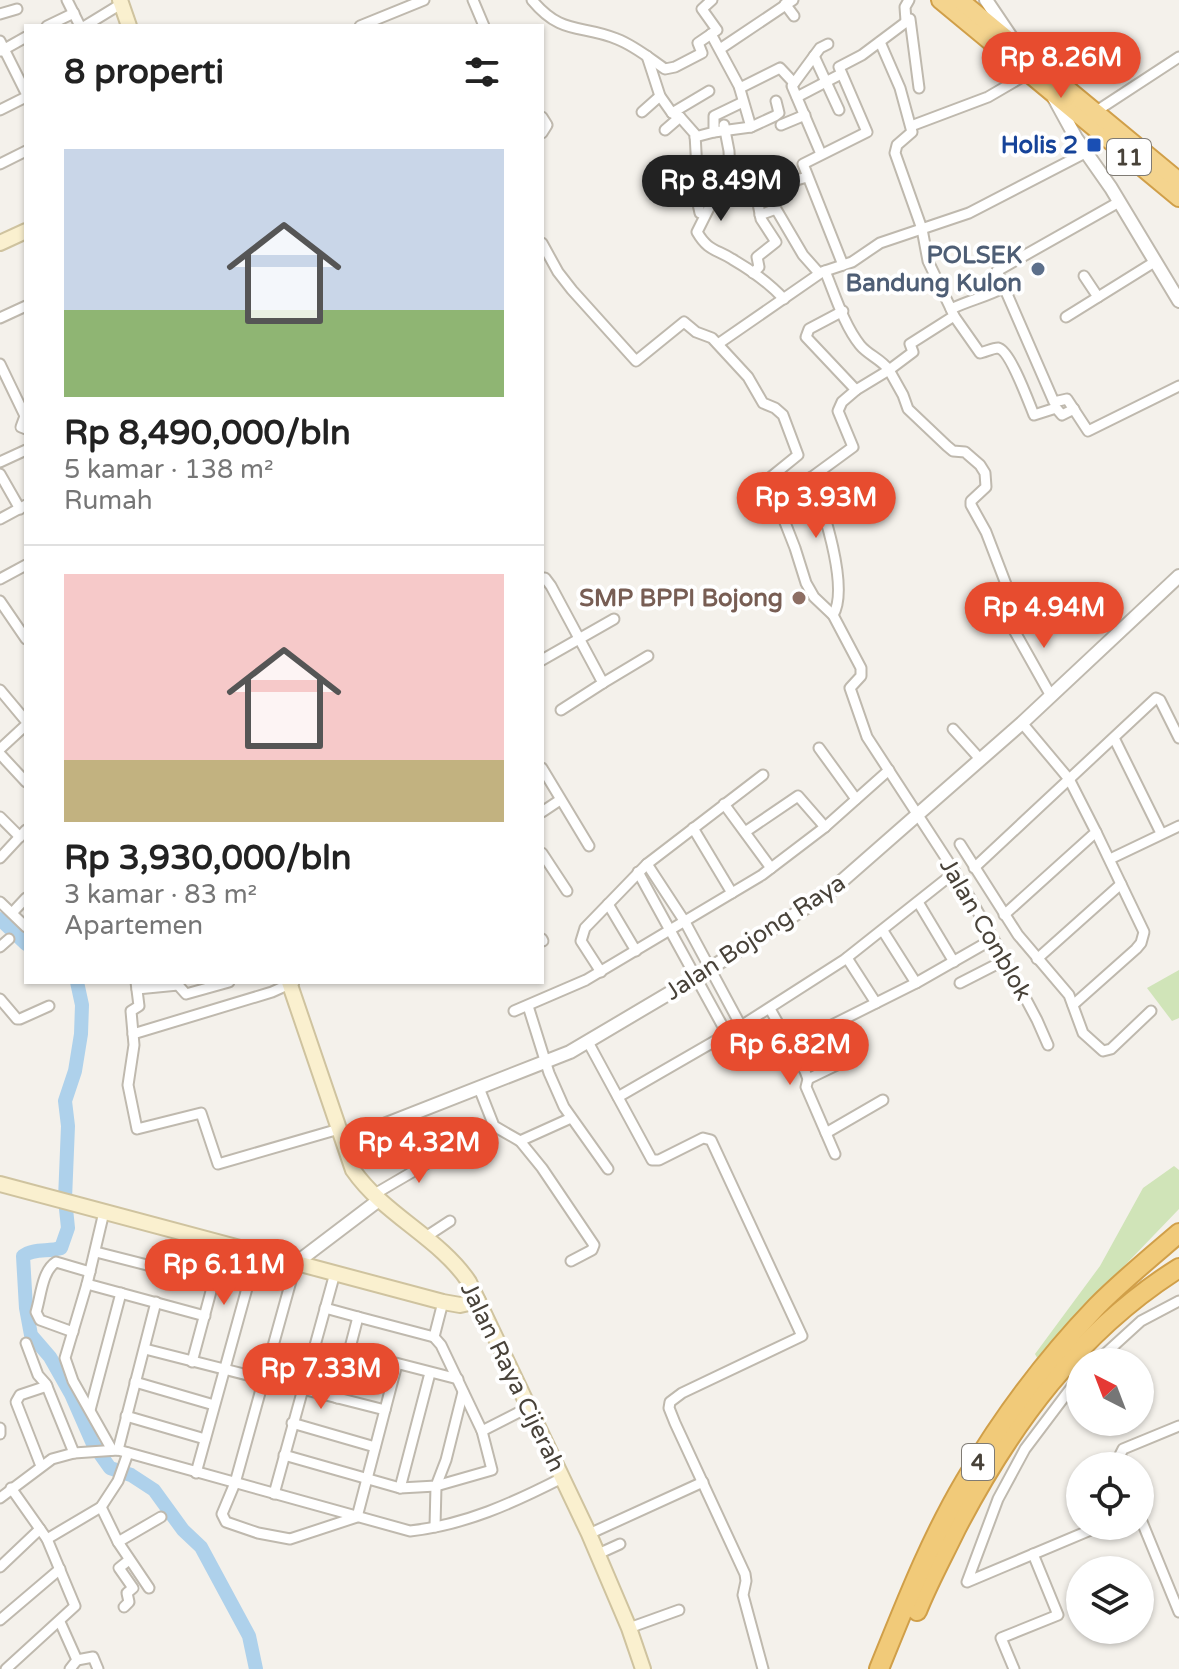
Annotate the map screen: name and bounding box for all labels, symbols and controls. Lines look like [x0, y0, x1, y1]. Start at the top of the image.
pin: Rp 8.26M [978, 32, 1144, 100]
text: Rp 8.26M [1000, 42, 1122, 73]
icon: filters [460, 50, 504, 94]
text: 8 properti [64, 52, 224, 93]
place label: Holis 2 [1001, 131, 1078, 160]
marker: Holis 2 [1085, 136, 1103, 154]
road number: 11 [1107, 139, 1151, 175]
pin: Rp 8.49M [638, 155, 804, 223]
text: Rp 8.49M [660, 165, 782, 196]
icon: home [212, 201, 356, 345]
place label: POLSEK Bandung Kulon [846, 241, 1022, 298]
marker: POLSEK Bandung Kulon [1029, 260, 1047, 278]
text: Rp 8,490,000/bln [64, 413, 351, 454]
text: 5 kamar · 138 m² [64, 454, 274, 485]
pin: Rp 3.93M [733, 472, 899, 540]
text: Rp 3.93M [755, 482, 877, 513]
text: Rumah [64, 485, 153, 516]
pin: Rp 4.94M [961, 582, 1127, 650]
place label: SMP BPPI Bojong [579, 584, 783, 613]
marker: SMP BPPI Bojong [790, 589, 808, 607]
text: Rp 4.94M [983, 592, 1105, 623]
icon: home [212, 626, 356, 770]
text: Rp 3,930,000/bln [64, 838, 351, 879]
street label: Jalan Conblok [933, 853, 1038, 1005]
street label: Jalan Bojong Raya [660, 868, 851, 1007]
text: 3 kamar · 83 m² [64, 879, 257, 910]
text: Apartemen [64, 910, 203, 941]
pin: Rp 6.82M [707, 1019, 873, 1087]
text: Rp 6.82M [729, 1029, 851, 1060]
pin: Rp 4.32M [336, 1117, 502, 1185]
text: Rp 4.32M [358, 1127, 480, 1158]
pin: Rp 6.11M [141, 1239, 307, 1307]
text: Rp 6.11M [163, 1249, 285, 1280]
street label: Jalan Raya Cijerah [454, 1278, 571, 1477]
pin: Rp 7.33M [238, 1343, 404, 1411]
north arrow [1066, 1348, 1154, 1436]
map controls [1066, 1348, 1154, 1644]
text: Rp 7.33M [260, 1353, 382, 1384]
road number: 4 [962, 1444, 994, 1480]
button: locate [1066, 1452, 1154, 1540]
button: layers [1066, 1556, 1154, 1644]

